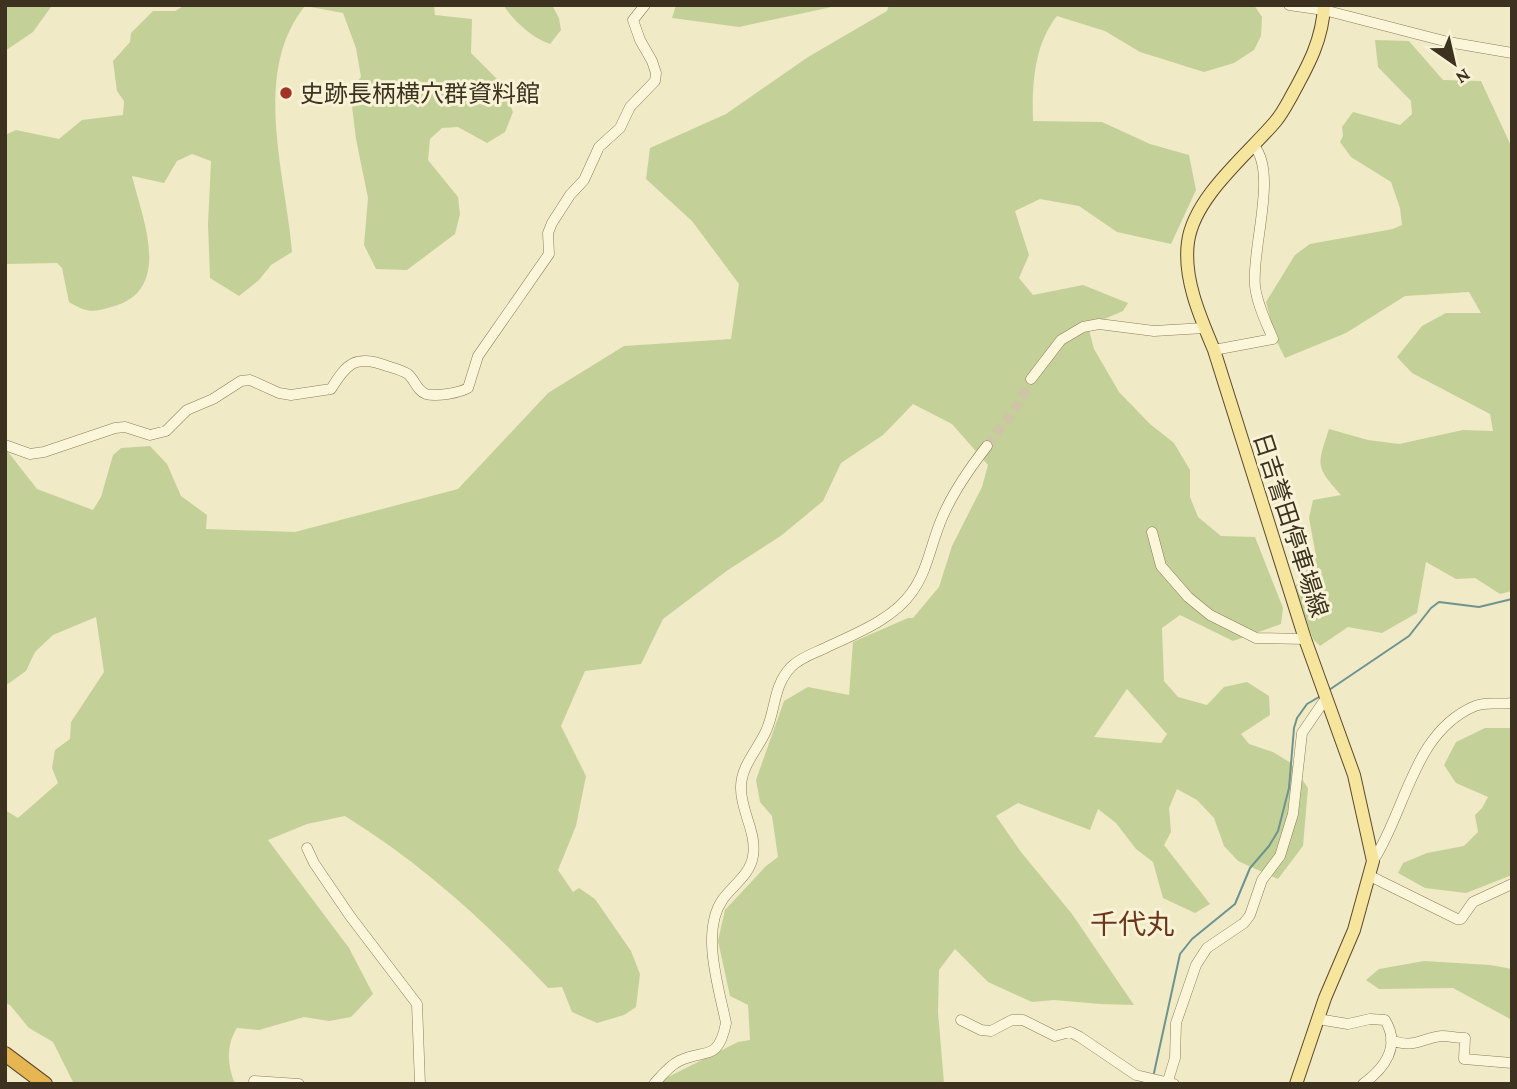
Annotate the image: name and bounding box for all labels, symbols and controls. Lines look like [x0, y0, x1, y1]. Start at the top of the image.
north arrow [1419, 28, 1489, 98]
text: N [1452, 64, 1474, 89]
place label: 史跡長柄横穴群資料館 [300, 80, 540, 107]
marker: 史跡長柄横穴群資料館 [278, 85, 294, 101]
street label: 日吉誉田停車場線 [1248, 430, 1334, 620]
district label: 千代丸 [1090, 909, 1174, 940]

